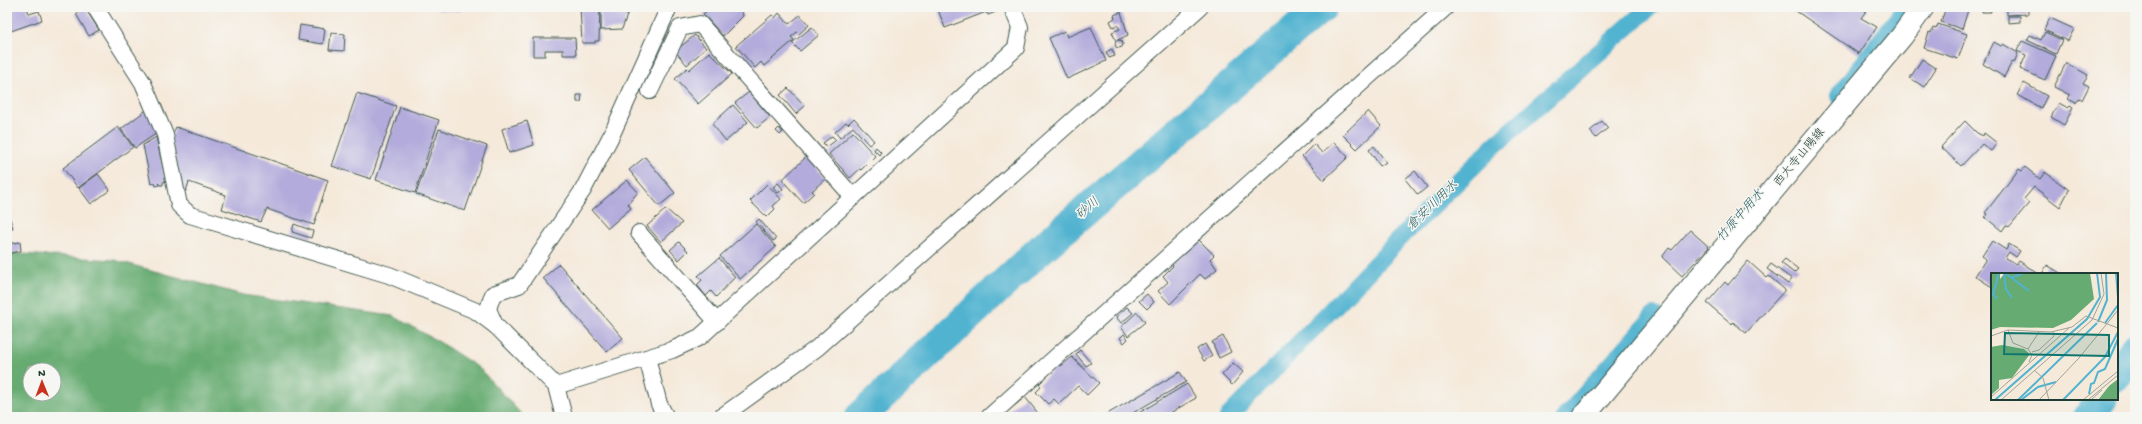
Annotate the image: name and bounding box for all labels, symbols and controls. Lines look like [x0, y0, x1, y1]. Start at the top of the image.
street label: 西大寺山陽線 [1771, 125, 1829, 190]
water label: 倉安川用水 [1404, 177, 1462, 234]
water label: 竹原中用水 [1713, 186, 1768, 245]
water label: 砂川 [1073, 194, 1103, 223]
inset map [1991, 273, 2118, 400]
north arrow [22, 362, 62, 402]
text: N [38, 368, 46, 380]

